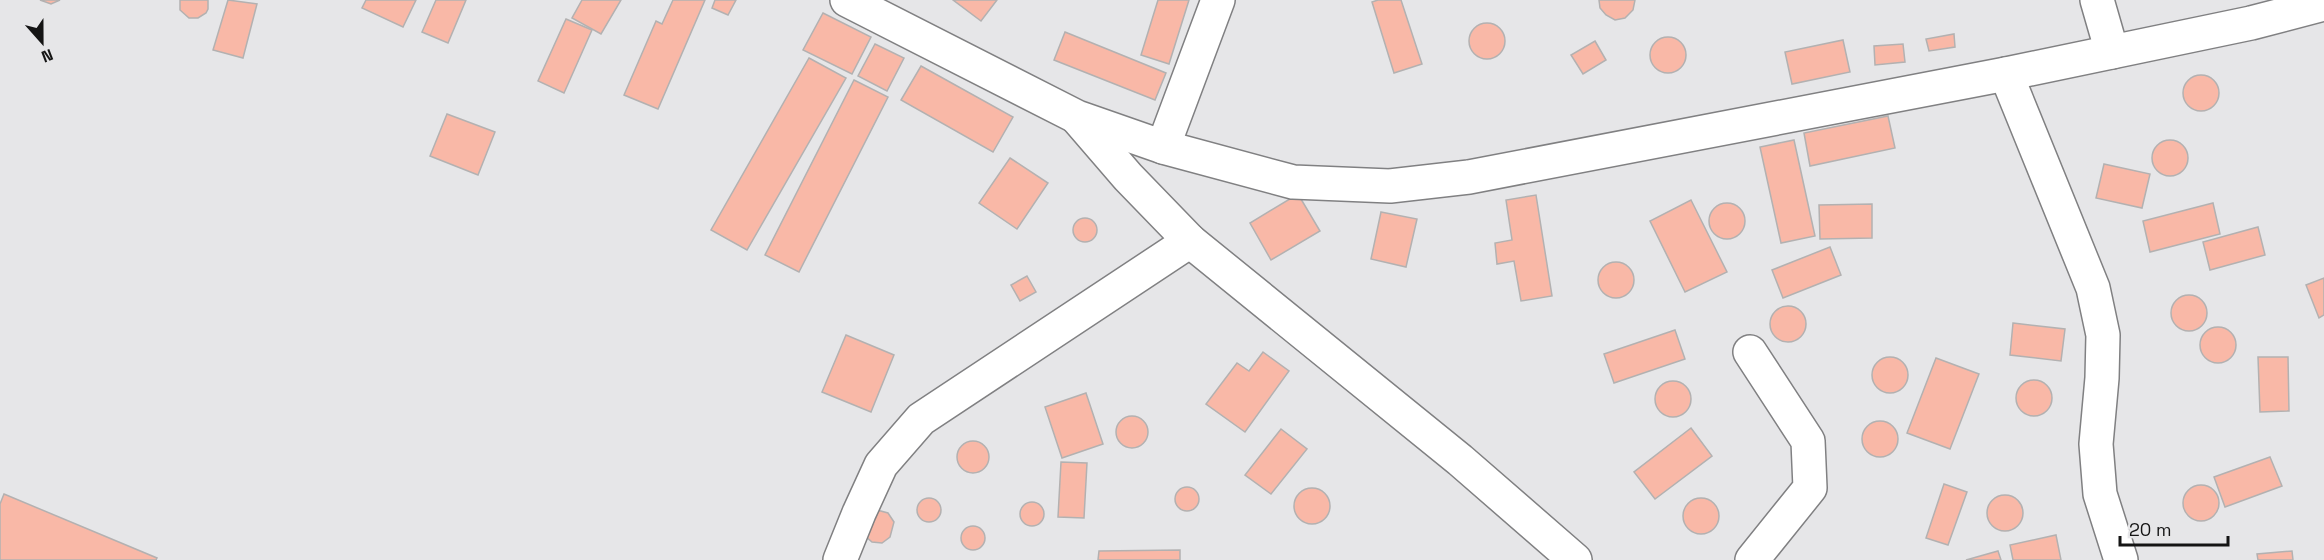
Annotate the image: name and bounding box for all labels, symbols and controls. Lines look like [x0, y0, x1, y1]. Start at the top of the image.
north arrow [12, 12, 72, 72]
text: N [38, 44, 56, 67]
scale bar [2120, 509, 2228, 547]
text: 20 m [2129, 518, 2172, 541]

